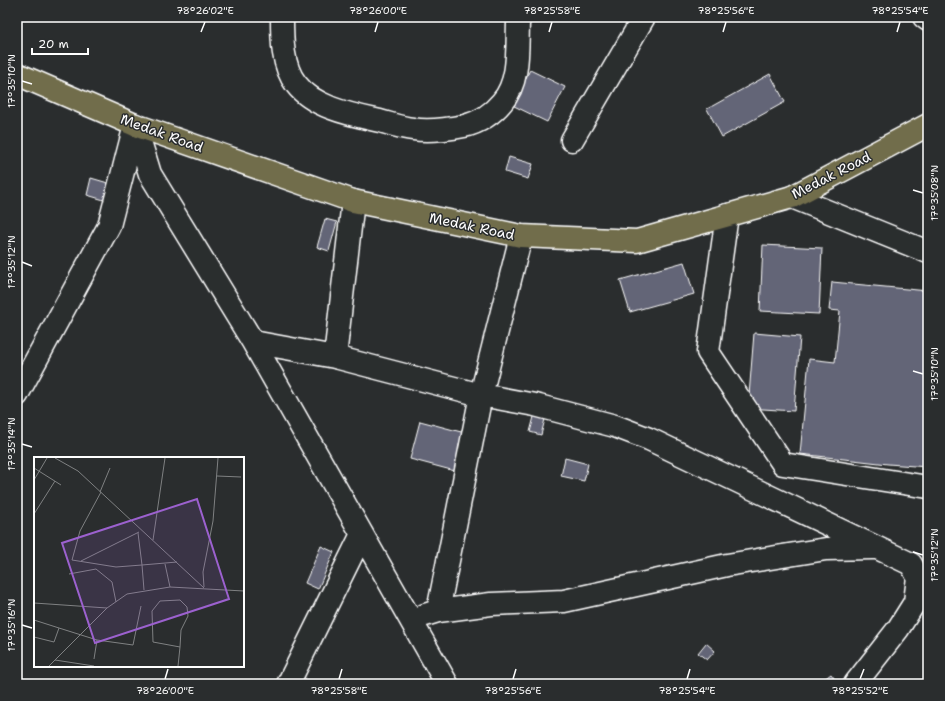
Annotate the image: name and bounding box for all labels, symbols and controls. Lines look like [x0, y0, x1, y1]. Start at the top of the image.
text: 78°26'02"E [176, 4, 234, 17]
text: 78°26'00"E [349, 4, 407, 17]
text: 78°25'58"E [523, 4, 581, 17]
text: 78°25'56"E [698, 4, 754, 17]
text: 78°25'54"E [871, 4, 929, 17]
scale bar [32, 30, 88, 56]
text: 20 m [38, 36, 69, 52]
text: 17°35'10"N [5, 54, 18, 108]
street label: Medak Road [118, 110, 206, 156]
street label: Medak Road [788, 147, 874, 203]
text: 17°35'08"N [928, 165, 941, 221]
street label: Medak Road [428, 208, 516, 244]
text: 17°35'12"N [5, 235, 18, 289]
text: 17°35'10"N [928, 347, 941, 401]
text: 17°35'14"N [5, 417, 18, 471]
inset map [34, 457, 244, 667]
text: 17°35'12"N [928, 528, 941, 582]
text: 17°35'16"N [5, 599, 18, 651]
text: 78°26'00"E [136, 684, 194, 697]
text: 78°25'58"E [310, 684, 368, 697]
text: 78°25'56"E [485, 684, 541, 697]
text: 78°25'54"E [658, 684, 716, 697]
text: 78°25'52"E [832, 684, 888, 697]

